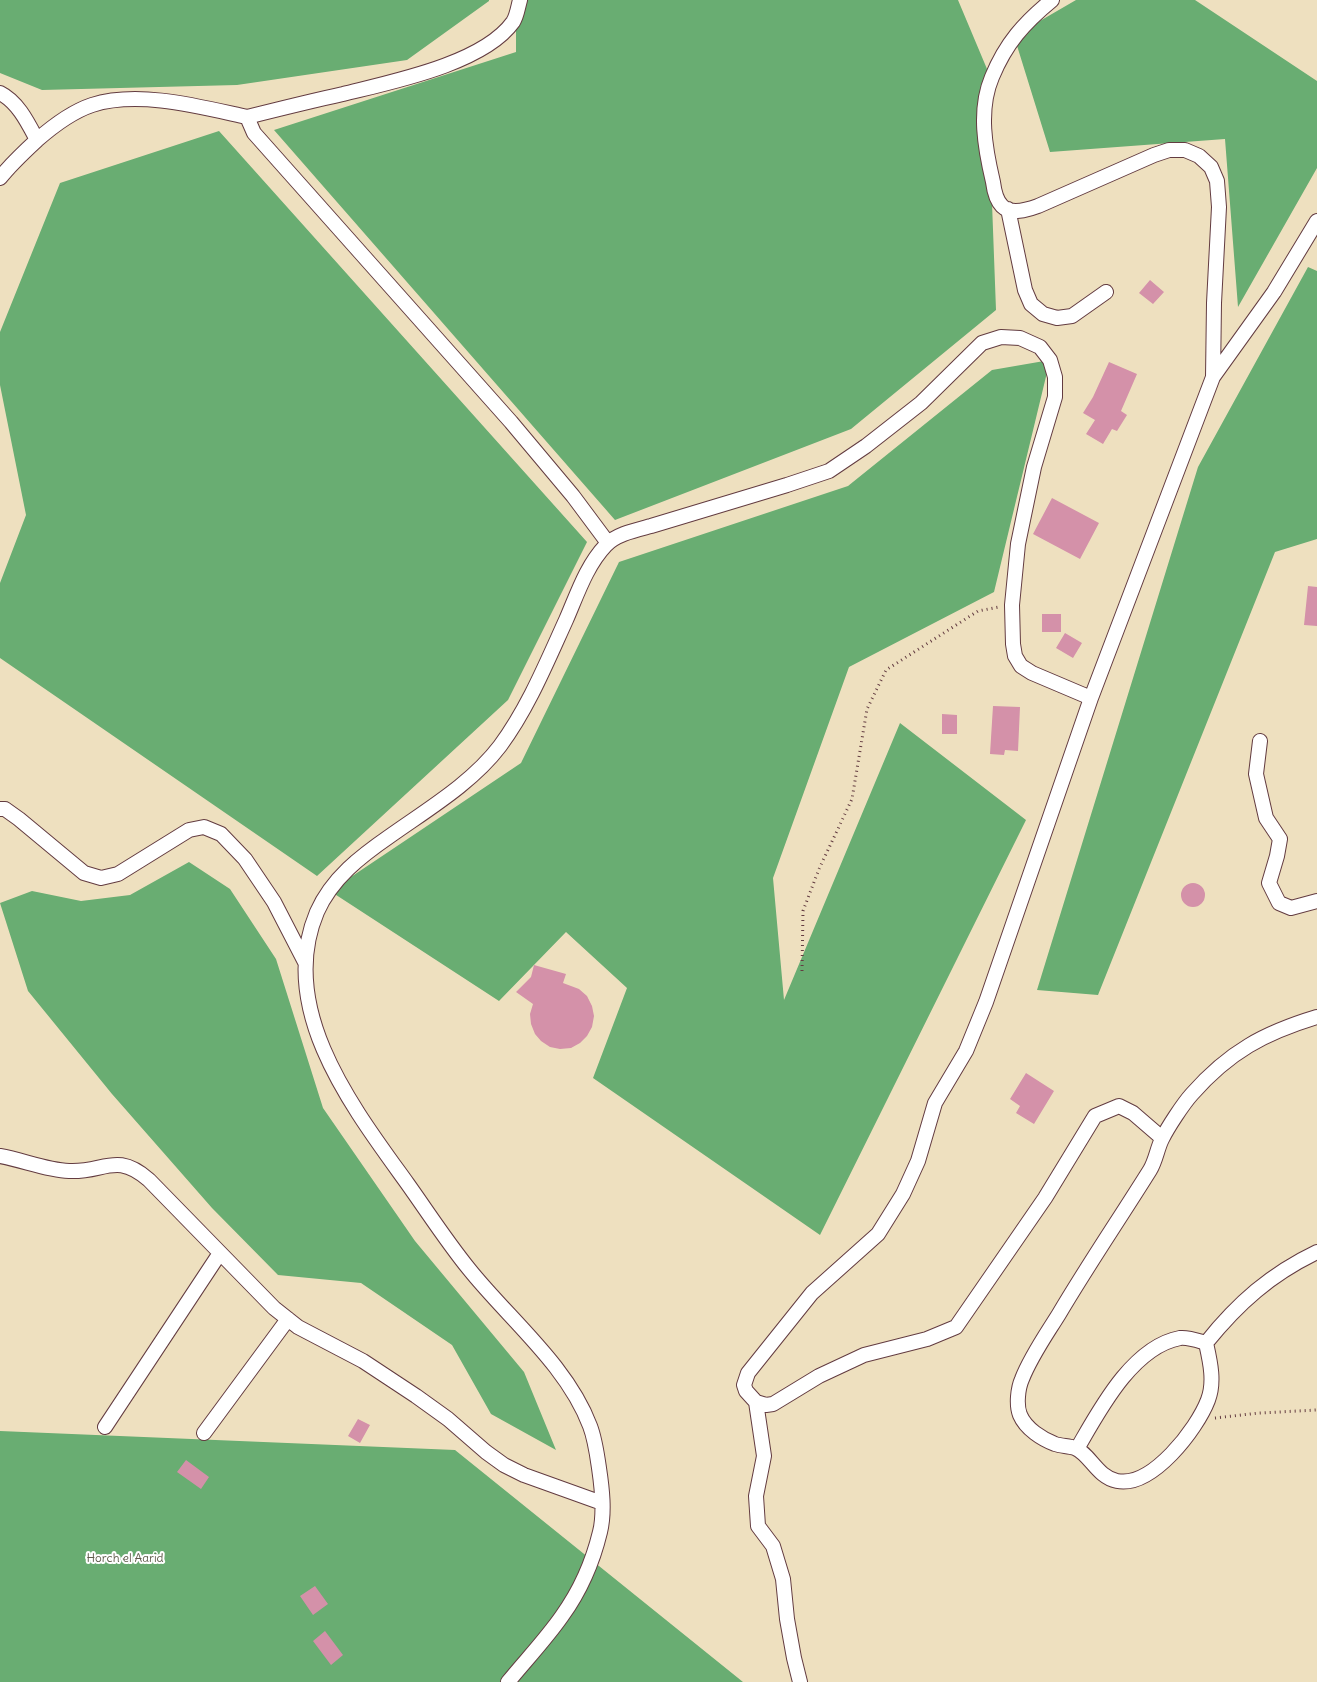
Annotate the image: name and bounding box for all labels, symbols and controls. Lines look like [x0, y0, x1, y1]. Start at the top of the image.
park label: Horch el Aarid [86, 1552, 164, 1566]

